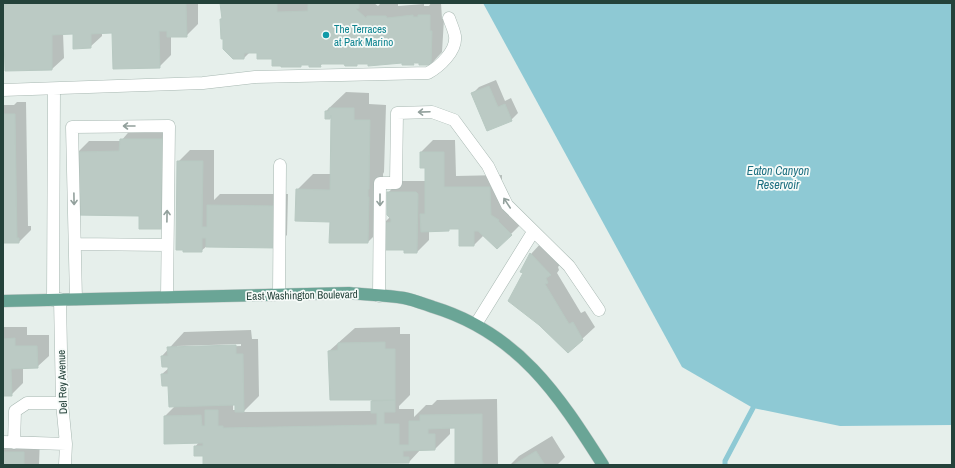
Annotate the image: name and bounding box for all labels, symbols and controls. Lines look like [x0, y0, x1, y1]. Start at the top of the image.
place label: The Terraces at Park Marino [334, 22, 393, 49]
marker: The Terraces at Park Marino [321, 30, 331, 40]
one-way arrow [418, 108, 431, 116]
one-way arrow [123, 122, 136, 130]
water label: Eaton Canyon Reservoir [747, 163, 809, 193]
one-way arrow [70, 192, 77, 205]
one-way arrow [376, 193, 384, 206]
one-way arrow [503, 198, 511, 209]
one-way arrow [163, 210, 171, 223]
street label: East Washington Boulevard [246, 287, 358, 303]
street label: Del Rey Avenue [54, 350, 70, 414]

